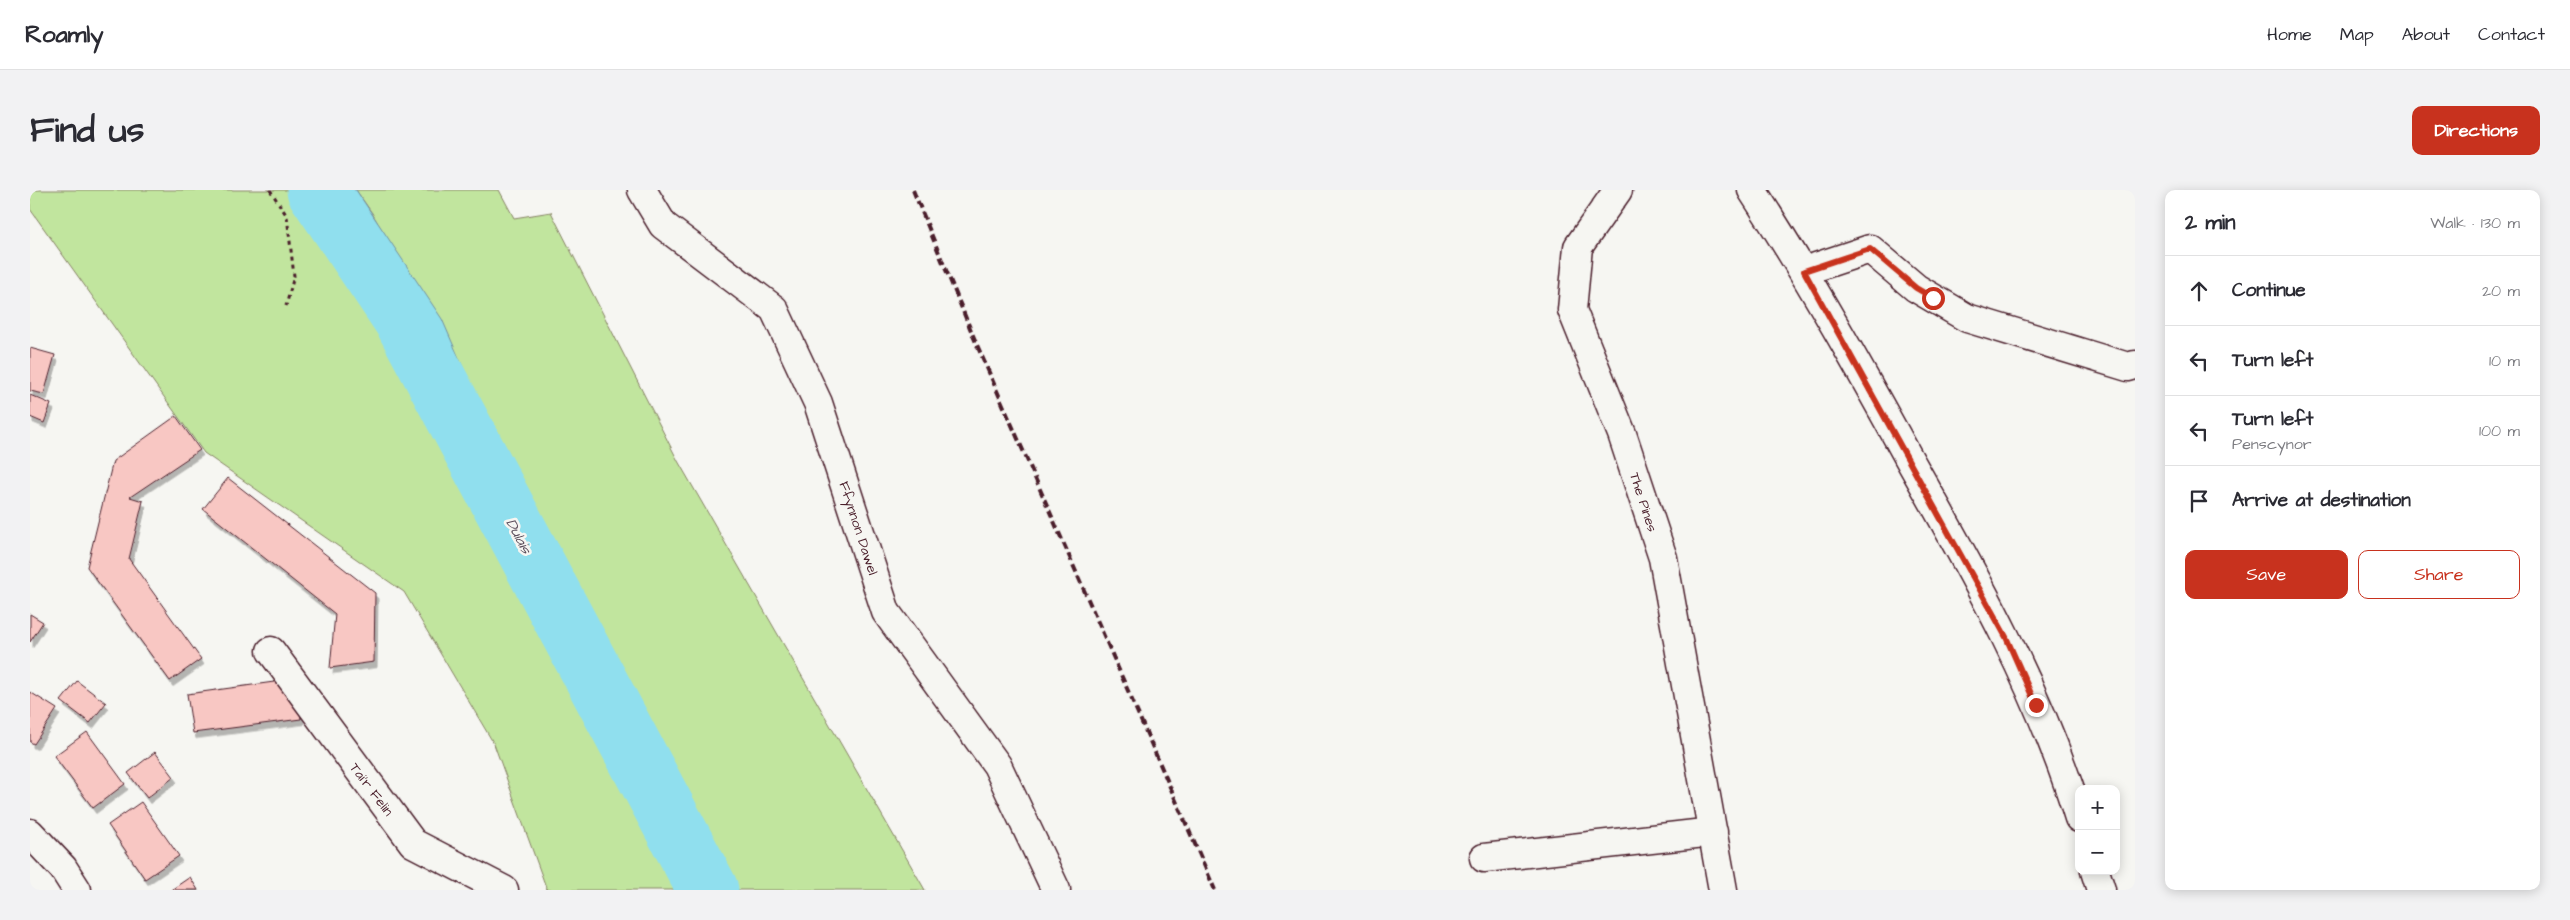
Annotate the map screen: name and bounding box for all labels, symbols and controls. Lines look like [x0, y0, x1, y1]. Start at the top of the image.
text: Roamly [25, 18, 103, 52]
text: Home [2267, 22, 2312, 47]
text: Map [2340, 22, 2374, 47]
text: About [2402, 22, 2450, 47]
text: Contact [2478, 22, 2545, 47]
text: Find us [30, 106, 144, 155]
button: Directions [2412, 106, 2540, 155]
text: 2 min [2185, 208, 2235, 237]
text: Walk · 130 m [2430, 212, 2520, 234]
icon: ahead [2185, 277, 2213, 305]
text: Continue [2232, 277, 2306, 304]
text: 20 m [2482, 280, 2520, 302]
route start [1922, 287, 1945, 310]
icon: left [2185, 347, 2213, 375]
text: Turn left [2232, 347, 2313, 374]
text: 10 m [2489, 350, 2520, 372]
text: Turn left [2232, 406, 2313, 433]
icon: left [2185, 417, 2213, 445]
text: 100 m [2479, 420, 2520, 442]
text: Penscynor [2232, 433, 2312, 455]
street label: The Pines [1624, 470, 1662, 535]
street label: Ffynnon Dawel [833, 479, 883, 578]
icon: arrive [2185, 487, 2213, 515]
text: Arrive at destination [2232, 487, 2411, 514]
water label: Dulais [501, 515, 537, 559]
button: Save [2185, 550, 2348, 599]
button: Share [2358, 550, 2520, 599]
route end [2025, 694, 2048, 717]
street label: Tai'r Felin [345, 759, 398, 820]
map controls [2075, 785, 2120, 875]
button: + [2075, 785, 2120, 830]
button: − [2075, 830, 2120, 875]

